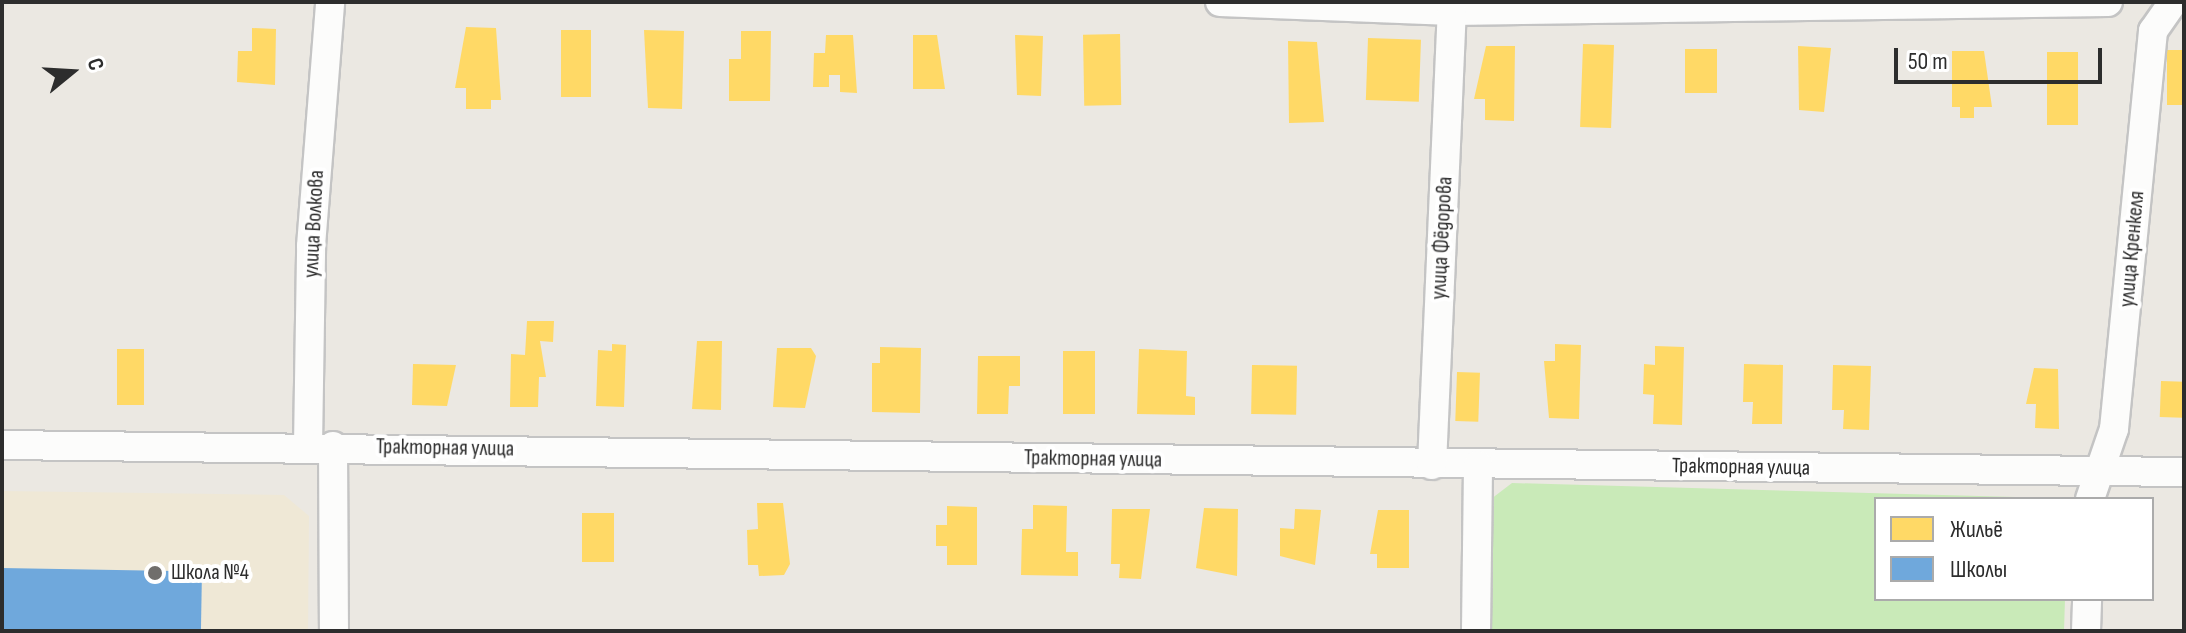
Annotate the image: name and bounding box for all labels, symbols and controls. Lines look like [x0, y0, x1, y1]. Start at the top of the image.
north arrow [32, 32, 112, 112]
scale bar [1898, 32, 2106, 82]
text: 50 m [1908, 47, 1948, 76]
text: С [81, 55, 110, 74]
street label: улица Волкова [298, 169, 330, 279]
street label: улица Фёдорова [1426, 176, 1458, 300]
street label: улица Кренкеля [2114, 190, 2150, 308]
street label: Тракторная улица [376, 434, 514, 462]
street label: Тракторная улица [1024, 445, 1162, 473]
street label: Тракторная улица [1672, 453, 1810, 481]
legend [1874, 497, 2154, 601]
text: Жильё [1950, 515, 2003, 544]
text: Школы [1950, 555, 2007, 584]
place label: Школа №4 [171, 560, 249, 586]
marker: Школа №4 [146, 564, 164, 582]

